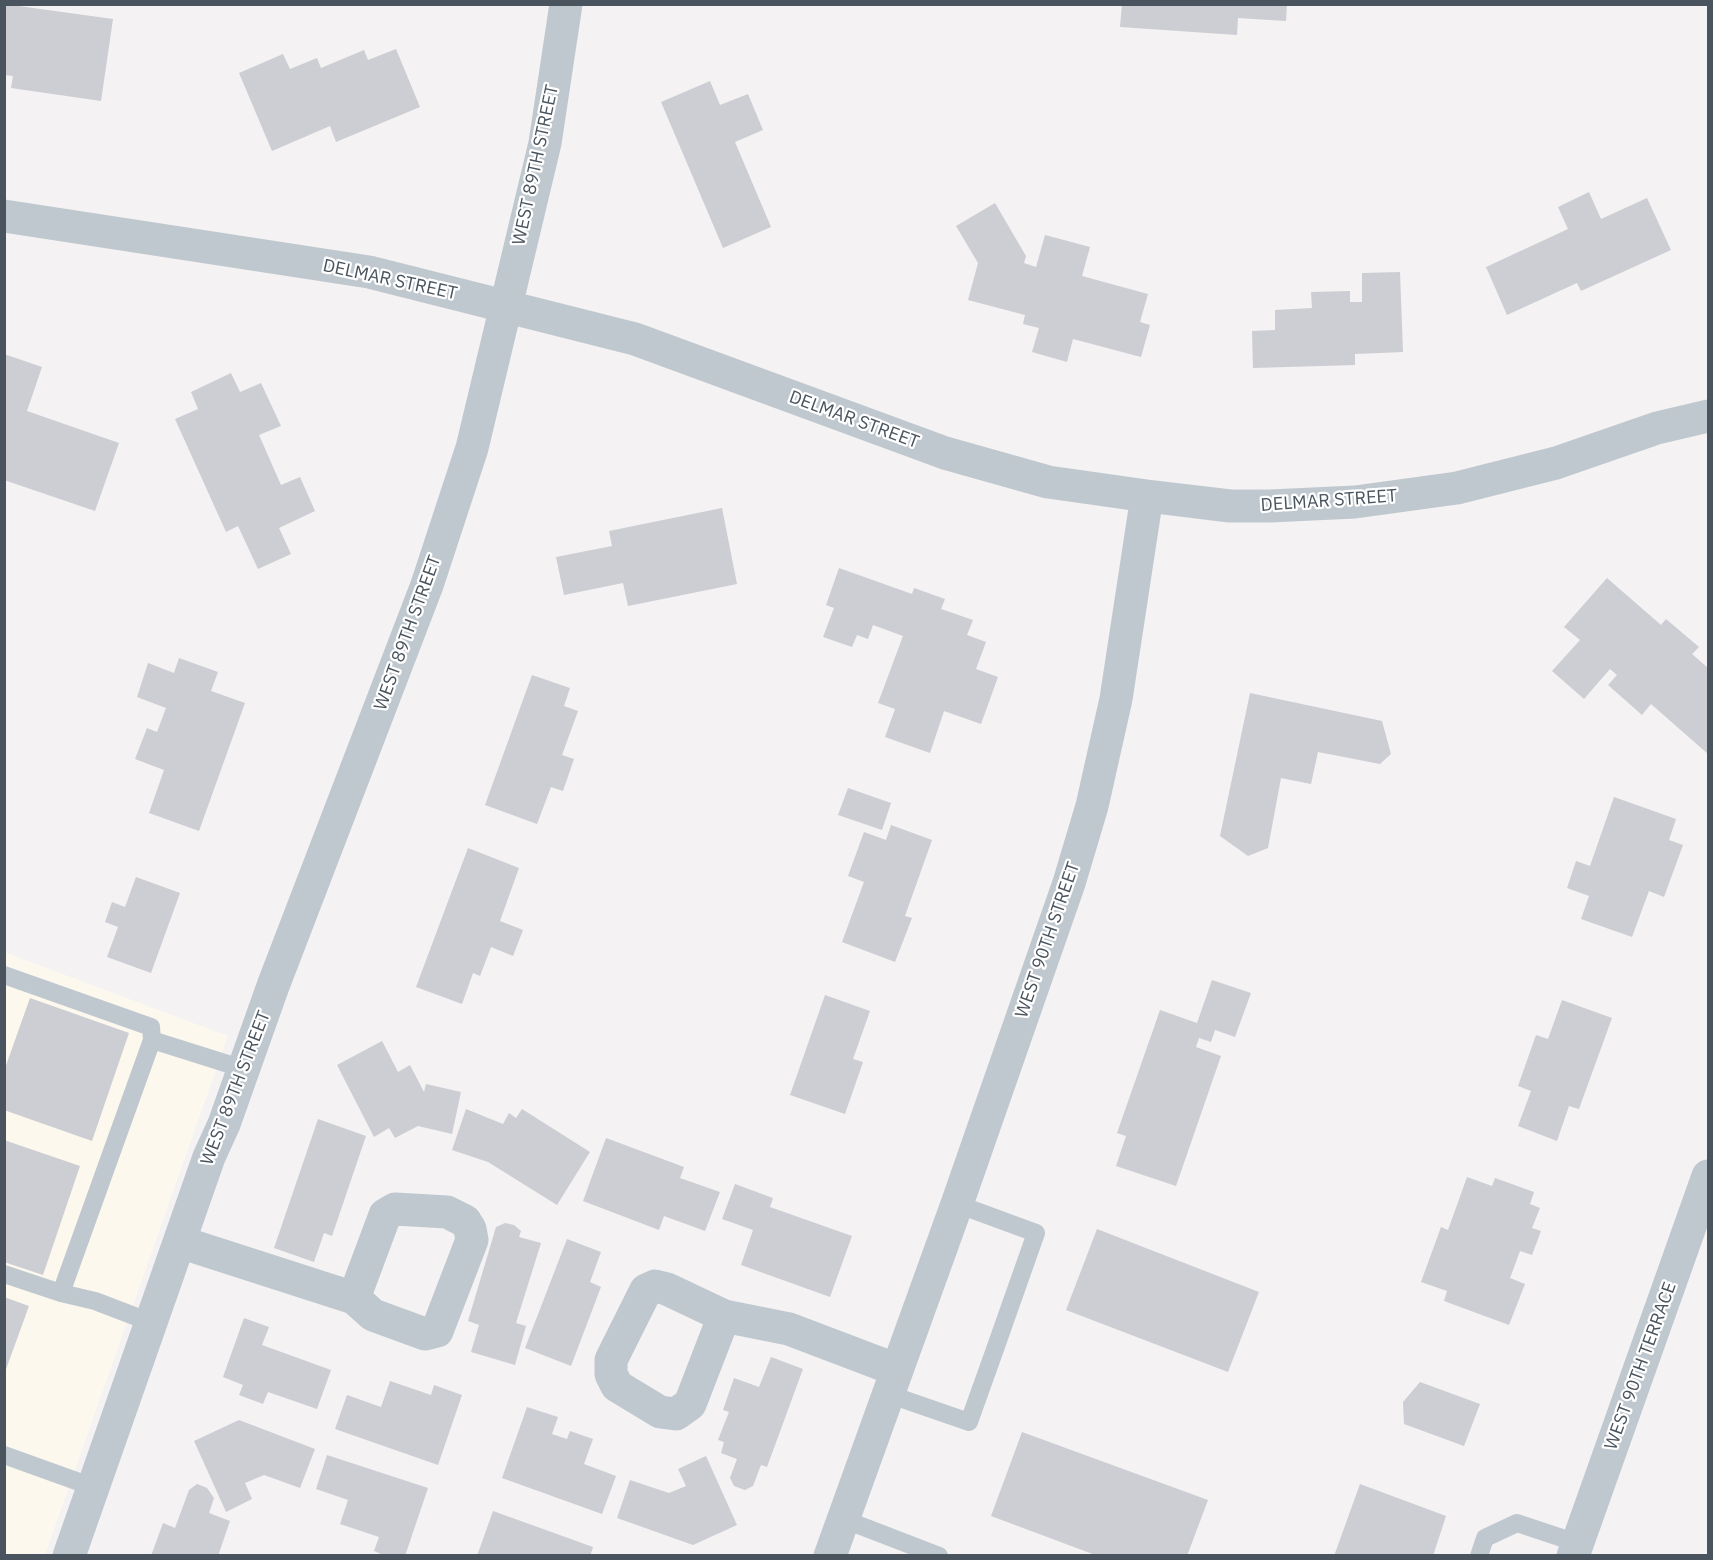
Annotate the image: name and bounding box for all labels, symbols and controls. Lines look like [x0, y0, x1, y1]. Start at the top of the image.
street label: WEST 89TH STREET [508, 83, 564, 247]
street label: DELMAR STREET [321, 255, 459, 305]
street label: DELMAR STREET [786, 386, 922, 454]
street label: DELMAR STREET [1260, 485, 1398, 517]
street label: WEST 89TH STREET [370, 552, 446, 714]
street label: WEST 90TH STREET [1011, 859, 1085, 1021]
street label: WEST 89TH STREET [197, 1008, 275, 1168]
street label: WEST 90TH TERRACE [1601, 1279, 1681, 1453]

